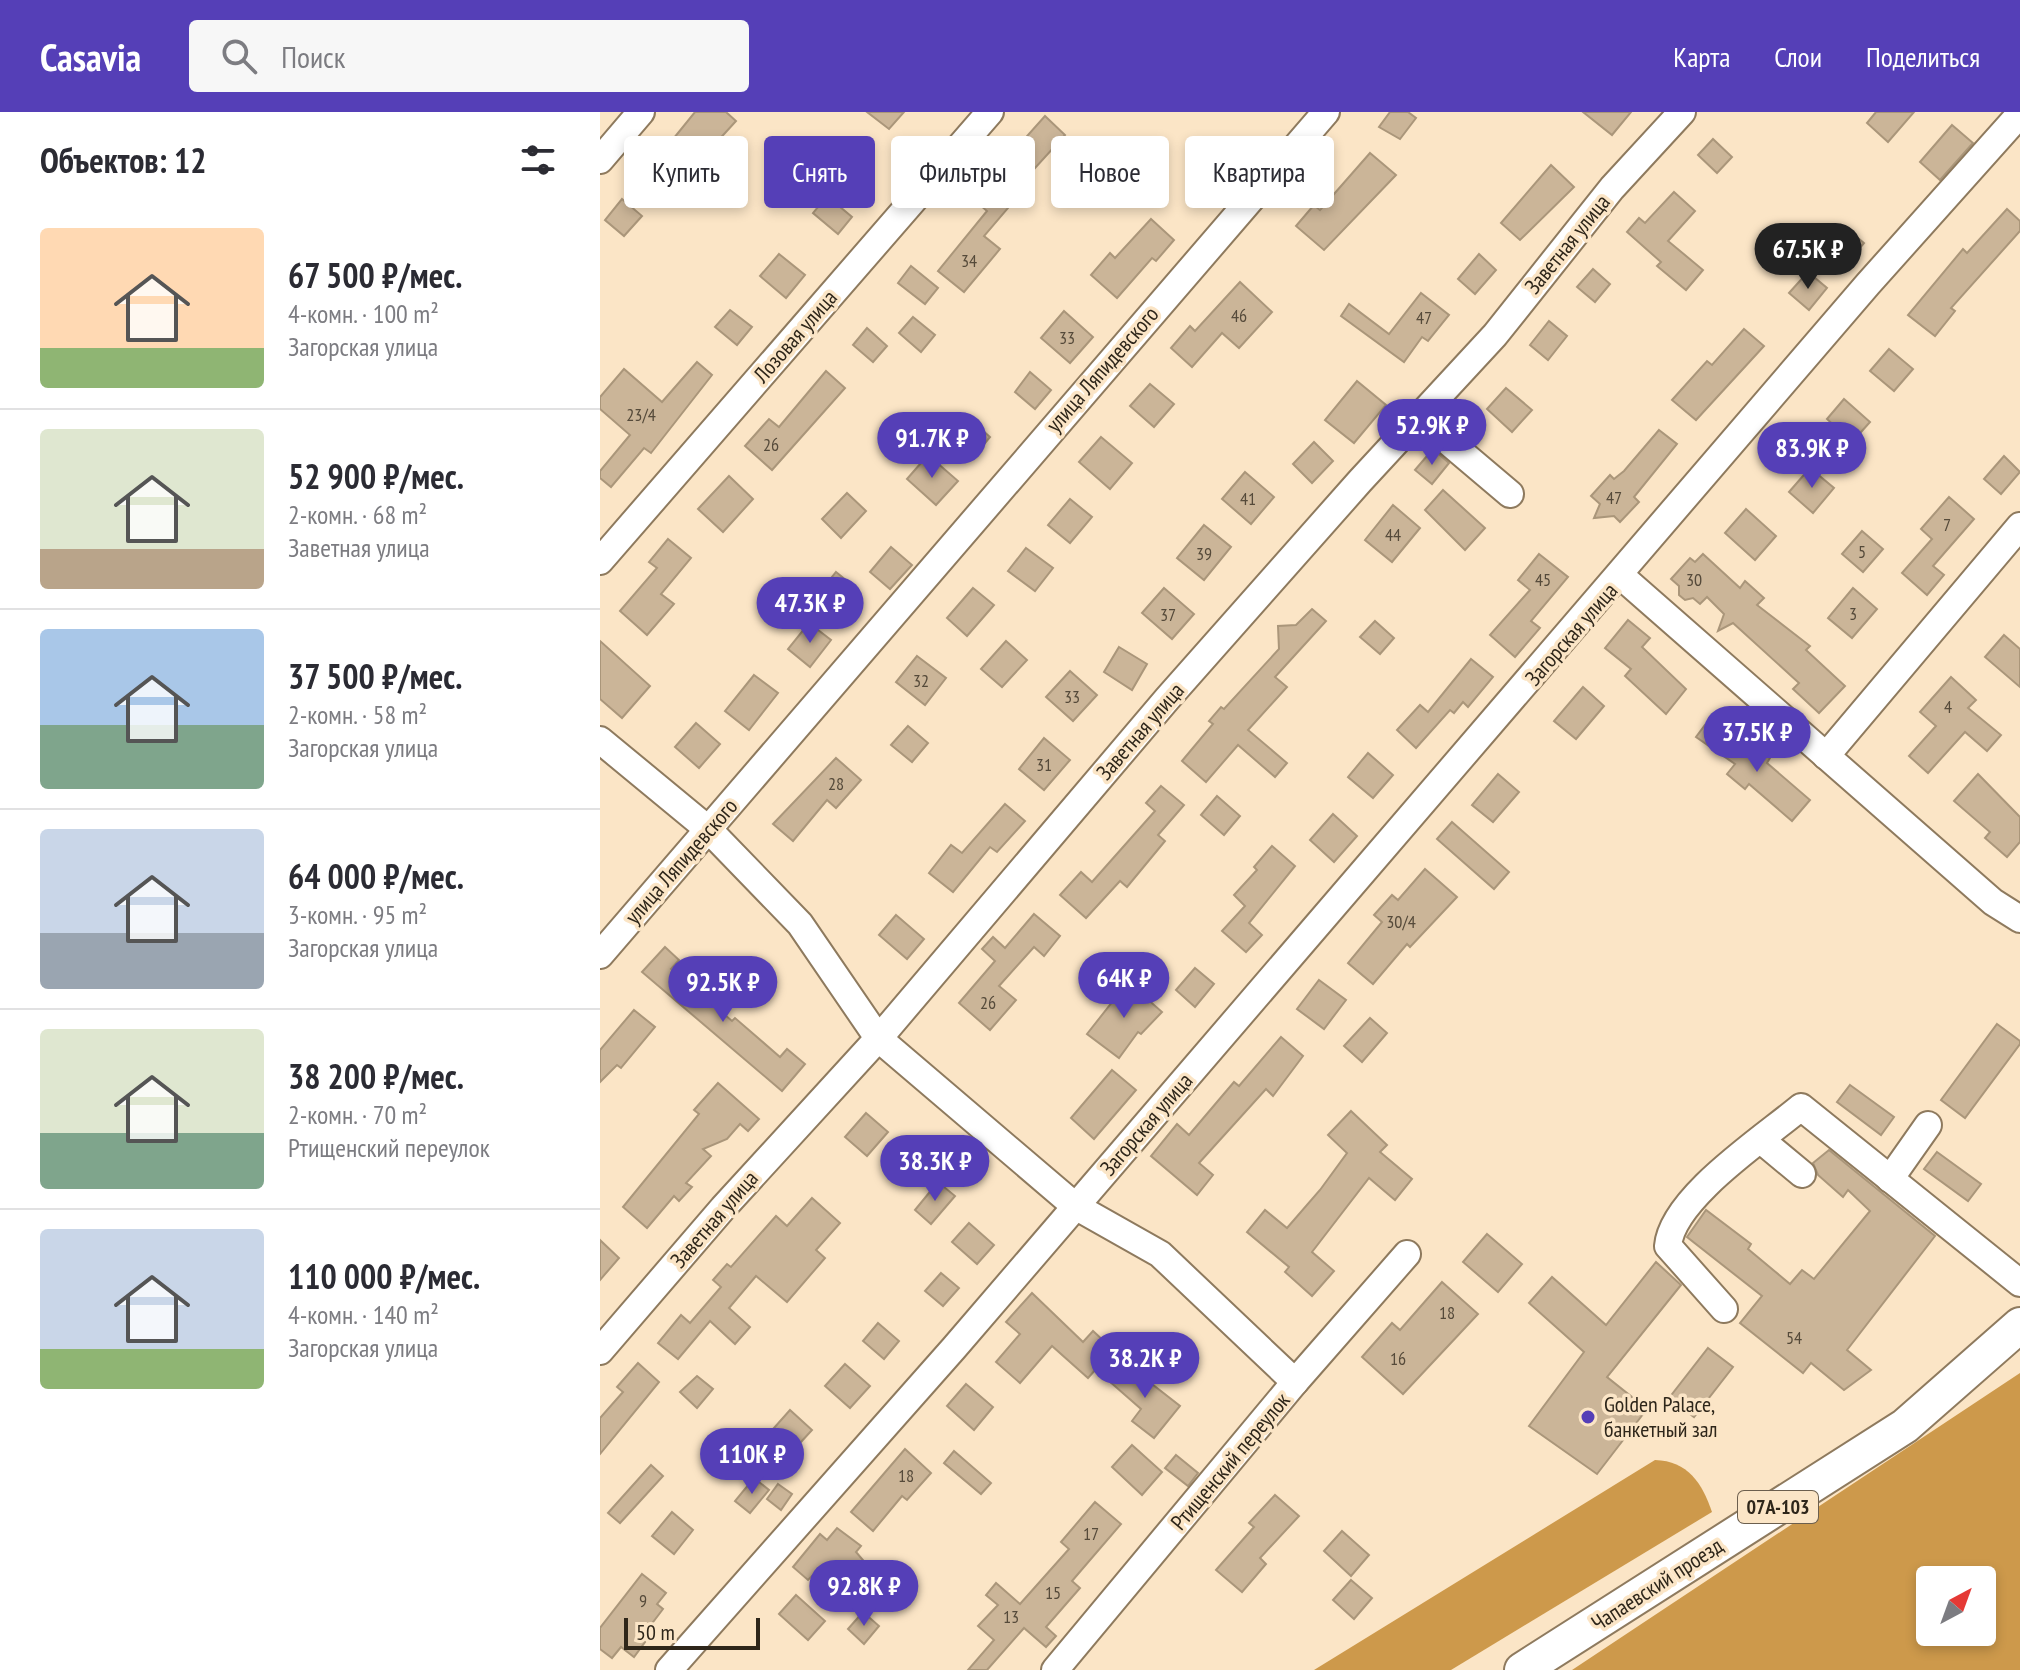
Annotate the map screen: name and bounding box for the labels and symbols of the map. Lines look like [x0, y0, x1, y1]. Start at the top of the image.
street label: Заветная улица [1518, 189, 1616, 299]
pin: 67.5K ₽ [1734, 223, 1882, 291]
house number: 34 [961, 249, 977, 272]
street label: Лозовая улица [747, 284, 843, 389]
street label: улица Ляпидевского [1040, 300, 1164, 438]
house number: 46 [1231, 304, 1247, 327]
house number: 47 [1416, 306, 1432, 329]
house number: 33 [1059, 326, 1075, 349]
pin: 52.9K ₽ [1358, 399, 1506, 467]
house number: 23/4 [626, 403, 656, 426]
pin: 91.7K ₽ [858, 412, 1006, 480]
pin: 83.9K ₽ [1738, 422, 1886, 490]
house number: 26 [763, 433, 779, 456]
house number: 47 [1606, 486, 1622, 509]
house number: 41 [1240, 487, 1256, 510]
house number: 7 [1943, 513, 1951, 536]
house number: 44 [1385, 523, 1401, 546]
house number: 5 [1858, 540, 1866, 563]
house number: 39 [1196, 542, 1212, 565]
house number: 45 [1535, 568, 1551, 591]
house number: 30 [1686, 568, 1702, 591]
pin: 47.3K ₽ [736, 577, 884, 645]
street label: Загорская улица [1519, 577, 1623, 691]
house number: 3 [1849, 602, 1857, 625]
house number: 37 [1160, 603, 1176, 626]
house number: 32 [913, 669, 929, 692]
street label: Заветная улица [1090, 677, 1190, 785]
house number: 33 [1064, 685, 1080, 708]
house number: 4 [1944, 695, 1952, 718]
pin: 37.5K ₽ [1683, 706, 1831, 774]
house number: 31 [1036, 753, 1052, 776]
house number: 28 [828, 772, 844, 795]
street label: улица Ляпидевского [619, 792, 743, 930]
house number: 30/4 [1386, 910, 1416, 933]
pin: 64K ₽ [1068, 952, 1180, 1020]
pin: 92.5K ₽ [649, 956, 797, 1024]
house number: 26 [980, 991, 996, 1014]
street label: Загорская улица [1094, 1067, 1198, 1181]
pin: 38.3K ₽ [861, 1135, 1009, 1203]
street label: Заветная улица [664, 1165, 764, 1273]
house number: 18 [1439, 1301, 1455, 1324]
house number: 54 [1786, 1326, 1802, 1349]
pin: 38.2K ₽ [1071, 1332, 1219, 1400]
house number: 16 [1390, 1347, 1406, 1370]
street label: Ртищенский переулок [1164, 1386, 1296, 1535]
place label: Golden Palace, банкетный зал [1604, 1390, 1718, 1443]
marker: Golden Palace, банкетный зал [1579, 1408, 1597, 1426]
pin: 110K ₽ [687, 1428, 817, 1496]
house number: 18 [898, 1464, 914, 1487]
road number: 07А-103 [1738, 1491, 1818, 1523]
house number: 17 [1083, 1522, 1099, 1545]
street label: Чапаевский проезд [1586, 1531, 1728, 1637]
pin: 92.8K ₽ [790, 1560, 938, 1628]
north arrow [1916, 1566, 1996, 1646]
house number: 15 [1045, 1581, 1061, 1604]
house number: 9 [639, 1589, 647, 1612]
house number: 13 [1003, 1605, 1019, 1628]
scale bar [624, 1614, 760, 1650]

